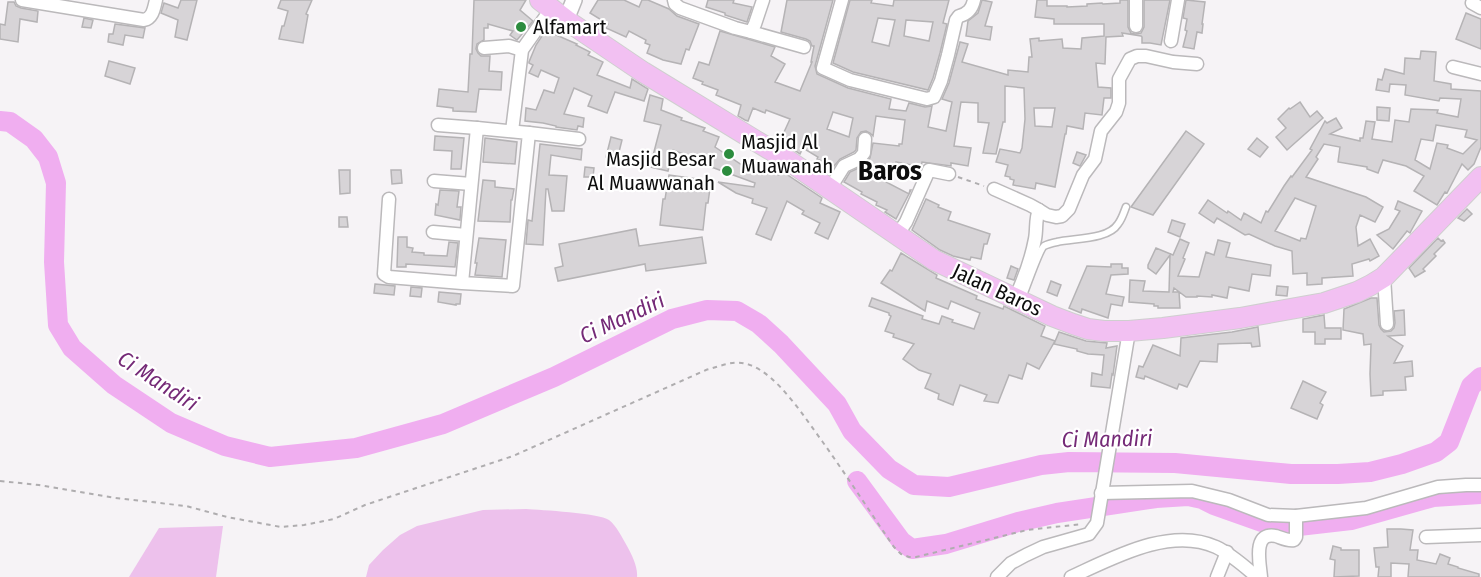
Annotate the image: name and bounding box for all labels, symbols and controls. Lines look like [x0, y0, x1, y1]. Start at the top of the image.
place label: Alfamart [533, 14, 607, 40]
marker: Alfamart [514, 20, 528, 34]
place label: Masjid Al Muawanah [741, 129, 833, 179]
place label: Masjid Besar Al Muawwanah [587, 146, 716, 196]
marker: Masjid Al Muawanah [722, 147, 736, 161]
district label: Baros [858, 155, 922, 187]
marker: Masjid Besar Al Muawwanah [720, 164, 734, 178]
street label: Jalan Baros [948, 258, 1046, 322]
water label: Ci Mandiri [575, 286, 669, 349]
water label: Ci Mandiri [113, 345, 204, 417]
water label: Ci Mandiri [1061, 425, 1153, 453]

